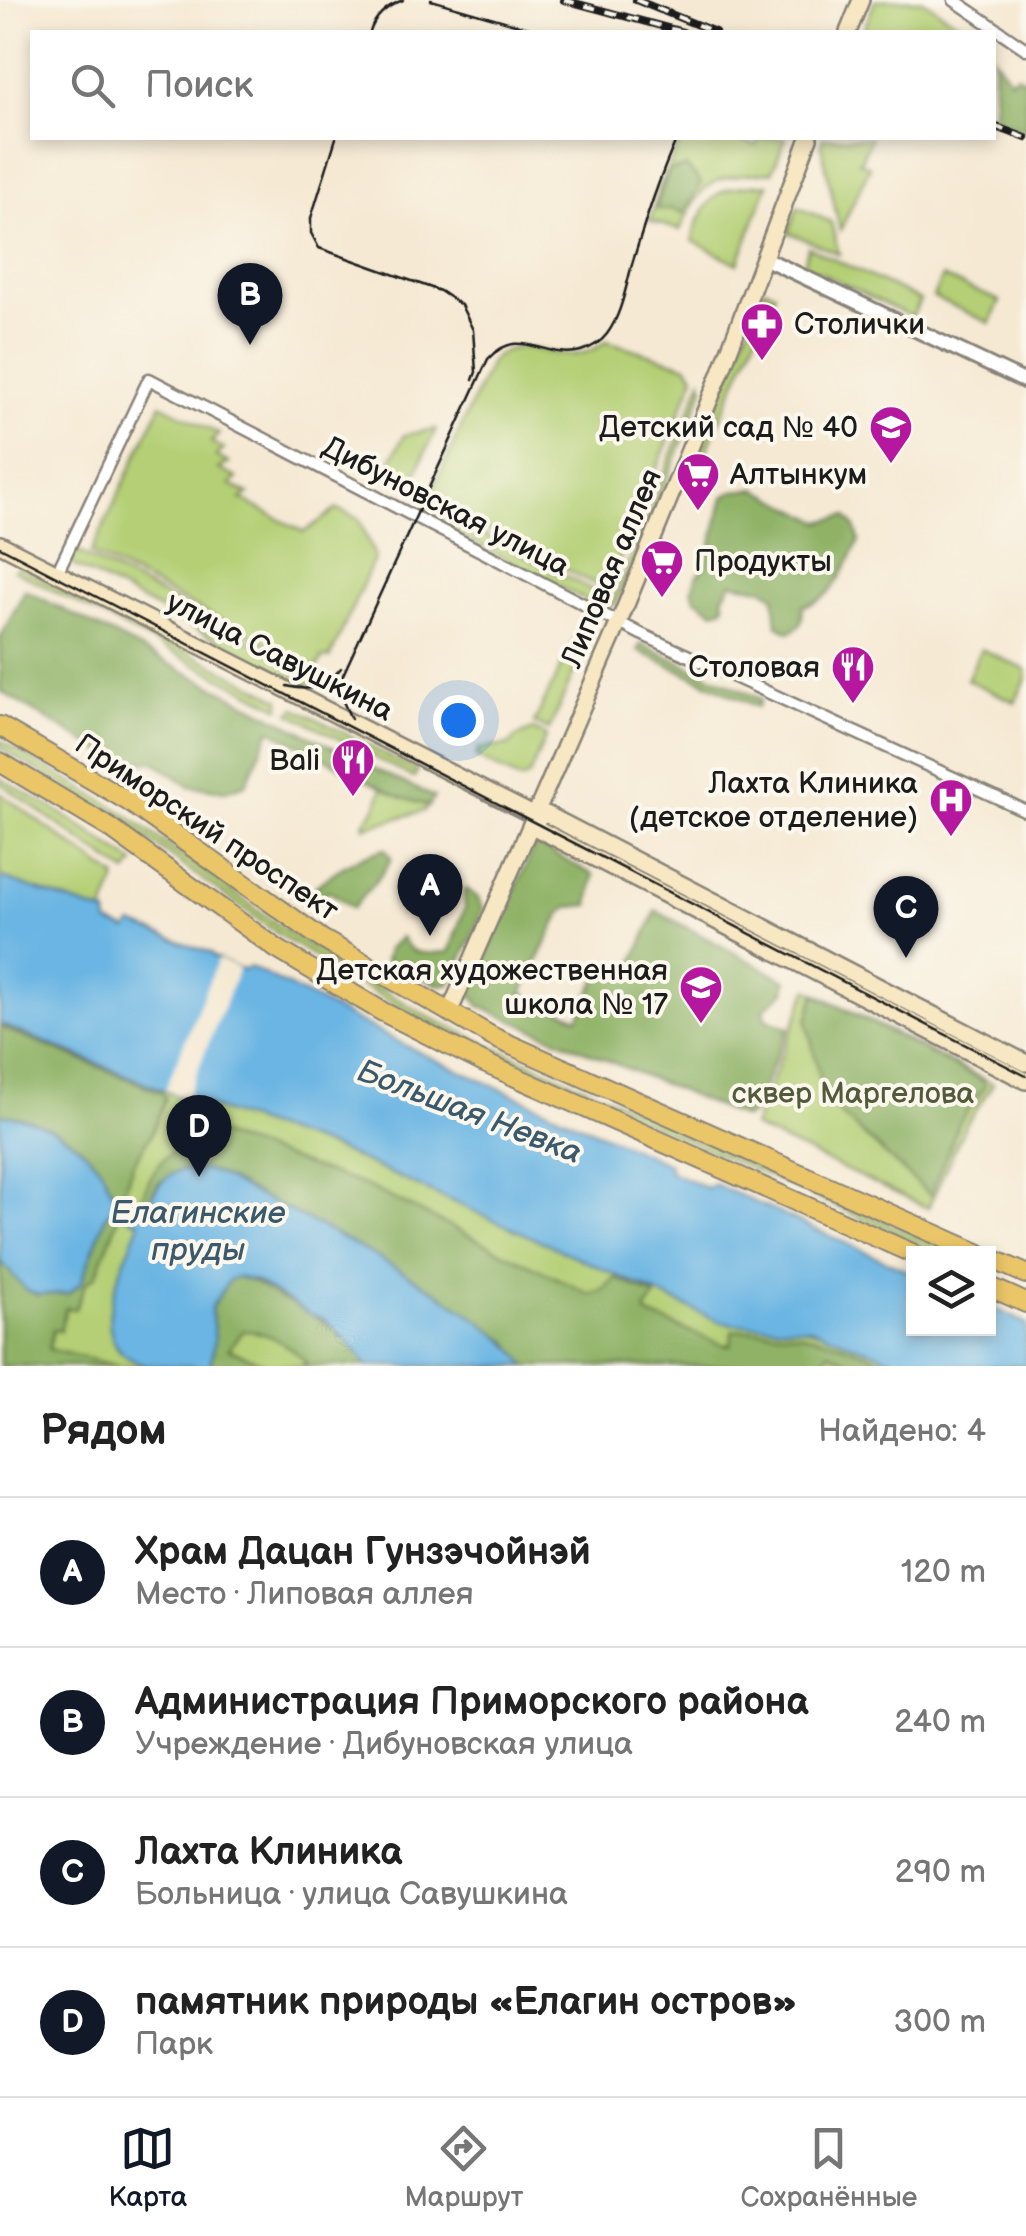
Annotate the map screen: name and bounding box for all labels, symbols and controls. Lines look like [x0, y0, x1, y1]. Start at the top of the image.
search box [30, 30, 996, 140]
icon: search [65, 58, 120, 113]
text: Поиск [145, 63, 253, 108]
pin: B [218, 262, 282, 345]
pharmacy icon: Столички [739, 301, 785, 362]
place label: Столички [794, 307, 925, 343]
school or university icon: Детский сад № 40 [868, 404, 914, 465]
place label: Детский сад № 40 [599, 410, 858, 446]
street label: Дибуновская улица [316, 429, 575, 585]
supermarket icon: Алтынкум [675, 451, 721, 512]
place label: Алтынкум [729, 457, 867, 493]
street label: Липовая аллея [554, 464, 670, 674]
supermarket icon: Продукты [639, 538, 685, 599]
place label: Продукты [694, 544, 832, 580]
street label: улица Савушкина [160, 584, 399, 730]
restaurant icon: Столовая [830, 644, 876, 705]
place label: Столовая [688, 650, 820, 686]
your location [433, 695, 484, 746]
street label: Приморский проспект [68, 726, 345, 929]
restaurant icon: Bali [330, 737, 376, 798]
place label: Bali [269, 743, 320, 779]
place label: Лахта Клиника (детское отделение) [629, 766, 918, 836]
hospital icon: Лахта Клиника (детское отделение) [928, 777, 974, 838]
pin: A [398, 854, 462, 936]
pin: C [874, 876, 938, 958]
place label: Детская художественная школа № 17 [316, 953, 668, 1023]
school or university icon: Детская художественная школа № 17 [678, 964, 724, 1025]
water label: Большая Невка [352, 1052, 587, 1173]
park label: сквер Маргелова [732, 1076, 974, 1112]
pin: D [166, 1094, 232, 1177]
water label: Елагинские пруды [111, 1194, 286, 1270]
map controls [906, 1246, 996, 1336]
button: layers [906, 1246, 996, 1336]
text: Рядом [40, 1406, 167, 1457]
text: Найдено: 4 [818, 1412, 986, 1451]
text: Храм Дацан Гунзэчойнэй [135, 1530, 591, 1575]
text: A [63, 1553, 82, 1592]
text: 120 m [901, 1553, 986, 1592]
text: Место · Липовая аллея [135, 1575, 473, 1614]
text: Администрация Приморского района [135, 1680, 809, 1725]
text: B [61, 1703, 84, 1742]
text: 240 m [894, 1703, 986, 1742]
text: Учреждение · Дибуновская улица [135, 1725, 633, 1764]
text: Лахта Клиника [135, 1830, 402, 1875]
text: C [61, 1853, 84, 1892]
text: 290 m [895, 1853, 986, 1892]
text: Больница · улица Савушкина [135, 1875, 568, 1914]
text: памятник природы «Елагин остров» [135, 1980, 797, 2025]
text: D [61, 2003, 84, 2042]
text: 300 m [894, 2003, 986, 2042]
text: Парк [135, 2025, 213, 2064]
tab: Карта [109, 2121, 187, 2214]
tab: Маршрут [404, 2121, 523, 2214]
tab: Сохранённые [741, 2121, 917, 2214]

